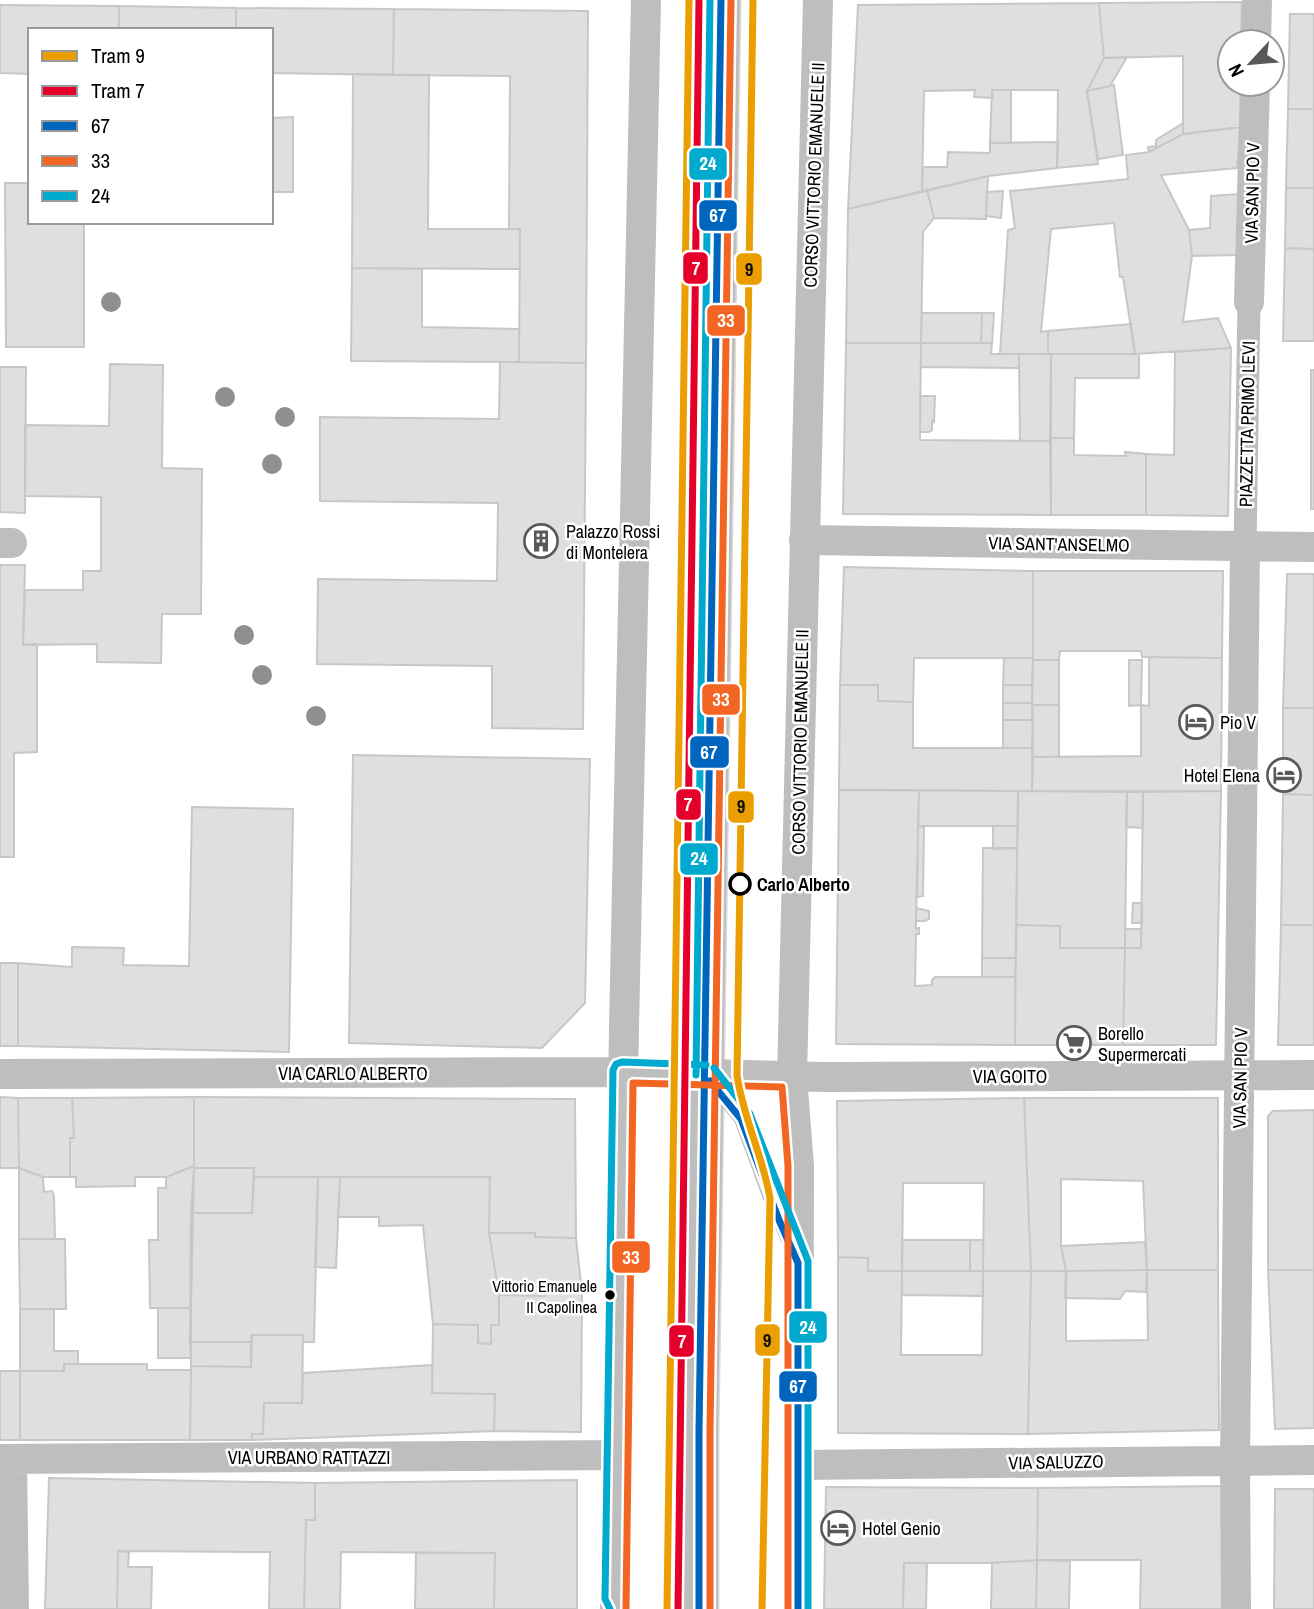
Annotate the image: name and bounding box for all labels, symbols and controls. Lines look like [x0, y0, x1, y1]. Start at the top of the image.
legend [28, 28, 273, 224]
north arrow [1216, 28, 1286, 98]
text: Tram 9 [91, 41, 145, 70]
text: N [1222, 60, 1250, 81]
street label: CORSO VITTORIO EMANUELE II [798, 62, 830, 288]
text: Tram 7 [91, 76, 145, 105]
text: 67 [91, 111, 110, 140]
street label: VIA SAN PIO V [1239, 142, 1265, 244]
text: 33 [91, 146, 110, 175]
line badge: 24 [688, 147, 728, 181]
text: 24 [699, 150, 717, 176]
text: 24 [91, 181, 111, 210]
line badge: 67 [698, 199, 738, 232]
text: 67 [709, 202, 727, 228]
line badge: 7 [682, 251, 709, 285]
line badge: 9 [735, 252, 763, 286]
text: 7 [692, 255, 701, 281]
text: 9 [745, 256, 754, 282]
line badge: 33 [706, 304, 746, 337]
text: 33 [717, 307, 735, 333]
street label: PIAZZETTA PRIMO LEVI [1233, 341, 1261, 507]
place label: Palazzo Rossi di Montelera [566, 519, 660, 565]
building icon: Palazzo Rossi di Montelera [522, 522, 560, 560]
street label: VIA SANT'ANSELMO [988, 530, 1130, 558]
street label: CORSO VITTORIO EMANUELE II [786, 629, 814, 855]
line badge: 33 [701, 683, 741, 716]
text: 33 [712, 686, 730, 712]
hotel icon: Pio V [1177, 703, 1215, 741]
place label: Pio V [1220, 710, 1256, 735]
line badge: 67 [689, 735, 730, 769]
text: 67 [700, 739, 718, 765]
hotel icon: Hotel Elena [1265, 756, 1303, 794]
place label: Hotel Elena [1184, 763, 1260, 788]
line badge: 7 [675, 788, 702, 821]
line badge: 9 [727, 790, 755, 824]
text: 7 [684, 791, 693, 817]
text: 9 [737, 793, 746, 819]
line badge: 24 [679, 842, 719, 876]
text: 24 [690, 845, 708, 871]
place label: Carlo Alberto [757, 872, 850, 897]
marker: Carlo Alberto [729, 873, 751, 895]
place label: Borello Supermercati [1098, 1021, 1187, 1067]
supermarket icon: Borello Supermercati [1055, 1024, 1093, 1062]
street label: VIA SAN PIO V [1227, 1027, 1253, 1129]
street label: VIA CARLO ALBERTO [278, 1061, 428, 1086]
street label: VIA GOITO [973, 1064, 1047, 1089]
line badge: 33 [611, 1240, 651, 1274]
text: 33 [622, 1244, 640, 1270]
place label: Vittorio Emanuele II Capolinea [492, 1275, 598, 1318]
marker: Vittorio Emanuele II Capolinea [603, 1288, 617, 1302]
line badge: 24 [788, 1310, 828, 1344]
text: 24 [799, 1314, 817, 1340]
line badge: 9 [754, 1323, 781, 1357]
line badge: 7 [668, 1324, 695, 1358]
text: 9 [763, 1327, 772, 1353]
text: 7 [678, 1328, 687, 1354]
line badge: 67 [778, 1370, 818, 1403]
text: 67 [789, 1373, 807, 1399]
street label: VIA URBANO RATTAZZI [228, 1445, 390, 1470]
street label: VIA SALUZZO [1008, 1449, 1104, 1475]
hotel icon: Hotel Genio [819, 1509, 857, 1547]
place label: Hotel Genio [862, 1516, 941, 1541]

